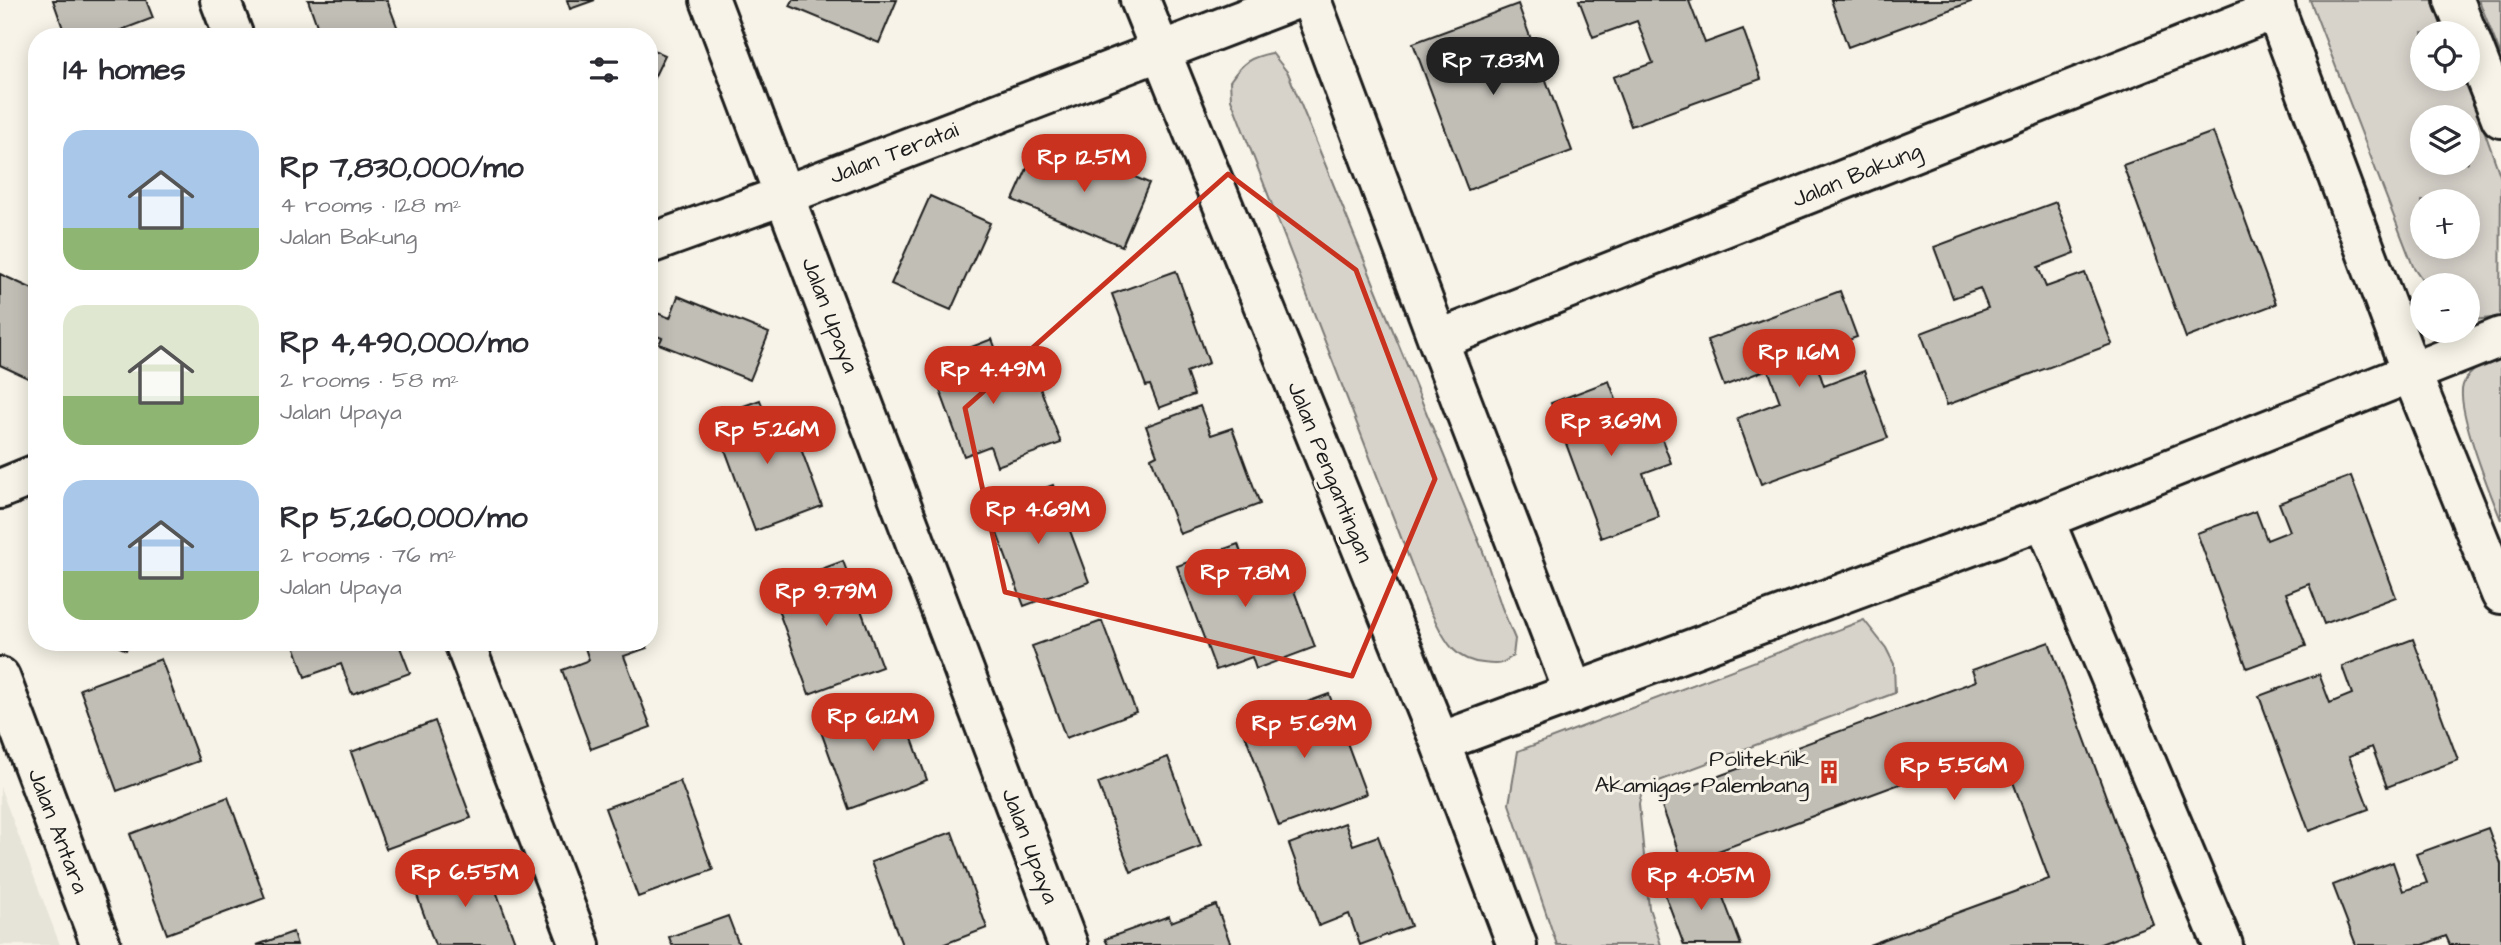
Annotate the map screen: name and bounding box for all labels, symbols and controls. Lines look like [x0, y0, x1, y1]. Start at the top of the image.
map controls [2410, 21, 2480, 343]
button: locate [2410, 21, 2480, 91]
pin: Rp 7.83M [1421, 38, 1565, 97]
text: Rp 7.83M [1442, 44, 1544, 76]
text: 14 homes [63, 49, 186, 91]
icon: filters [585, 51, 623, 89]
button: layers [2410, 105, 2480, 175]
street label: Jalan Teratai [825, 114, 963, 192]
pin: Rp 12.5M [1012, 134, 1156, 194]
street label: Jalan Bakung [1787, 134, 1927, 216]
text: Rp 12.5M [1037, 141, 1131, 173]
text: Rp 7,830,000/mo [280, 147, 524, 189]
icon: home [119, 158, 203, 242]
text: 4 rooms · 128 m² [280, 189, 461, 221]
button: + [2410, 189, 2480, 259]
text: Jalan Bakung [280, 221, 417, 253]
street label: Jalan Upaya [792, 252, 867, 378]
button: − [2410, 273, 2480, 343]
text: Rp 4,490,000/mo [280, 322, 528, 364]
pin: Rp 11.6M [1727, 330, 1871, 389]
icon: home [119, 333, 203, 417]
text: Rp 11.6M [1759, 336, 1839, 368]
pin: Rp 4.49M [921, 346, 1065, 406]
text: Rp 4.49M [940, 353, 1046, 385]
text: 2 rooms · 58 m² [280, 364, 459, 396]
street label: Jalan Pengantingan [1278, 377, 1381, 568]
text: Jalan Upaya [280, 396, 402, 428]
pin: Rp 3.69M [1539, 398, 1683, 458]
text: Rp 3.69M [1561, 405, 1661, 437]
pin: Rp 5.26M [695, 406, 839, 466]
text: Rp 5.26M [715, 413, 819, 445]
pin: Rp 4.69M [966, 486, 1110, 546]
text: Rp 4.69M [986, 493, 1090, 525]
text: Rp 5,260,000/mo [280, 497, 528, 539]
icon: home [119, 508, 203, 592]
text: 2 rooms · 76 m² [280, 539, 456, 571]
pin: Rp 7.8M [1180, 550, 1310, 609]
text: Rp 7.8M [1200, 556, 1290, 588]
pin: Rp 9.79M [754, 568, 898, 628]
text: Jalan Upaya [280, 571, 402, 603]
text: Rp 9.79M [775, 575, 877, 607]
pin: Rp 6.12M [801, 694, 945, 753]
text: Rp 6.12M [827, 700, 919, 732]
pin: Rp 5.69M [1232, 700, 1376, 760]
text: Rp 5.69M [1252, 707, 1356, 739]
pin: Rp 5.56M [1882, 742, 2026, 802]
place label: Politeknik Akamigas Palembang [1594, 743, 1809, 802]
text: Rp 5.56M [1900, 749, 2008, 781]
building icon: Politeknik Akamigas Palembang [1815, 758, 1843, 786]
street label: Jalan Antara [19, 764, 97, 898]
street label: Jalan Upaya [992, 783, 1067, 909]
pin: Rp 6.55M [393, 850, 537, 909]
pin: Rp 4.05M [1629, 852, 1773, 912]
text: Rp 6.55M [411, 856, 519, 888]
text: Rp 4.05M [1647, 859, 1755, 891]

